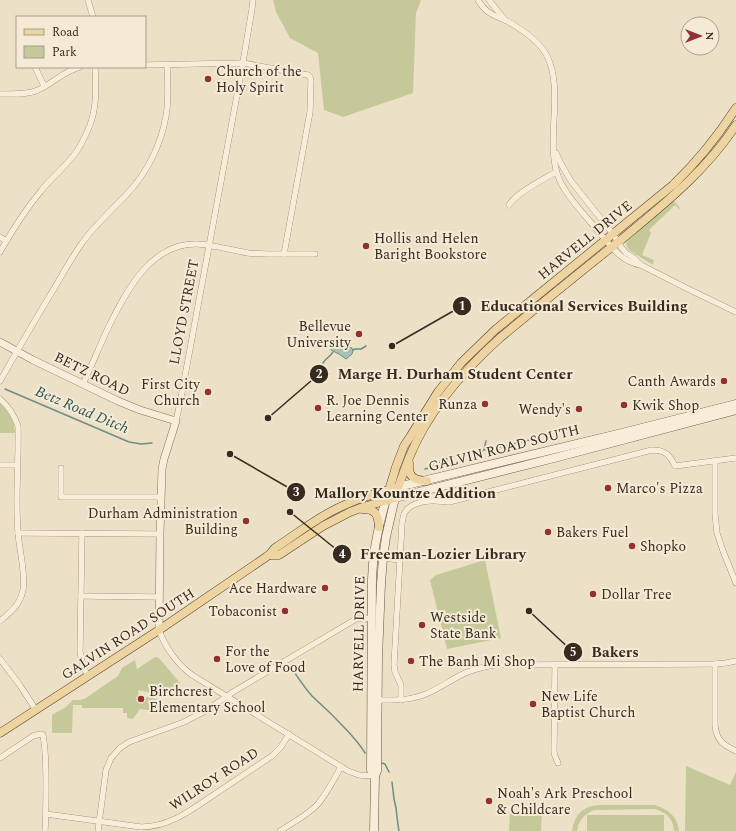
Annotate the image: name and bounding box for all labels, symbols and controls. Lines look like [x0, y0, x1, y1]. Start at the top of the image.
legend [16, 16, 146, 68]
north arrow [680, 16, 720, 56]
text: Road [52, 23, 79, 42]
text: N [701, 32, 718, 41]
text: Park [52, 43, 77, 62]
place label: Church of the Holy Spirit [216, 61, 302, 98]
marker: Church of the Holy Spirit [203, 74, 213, 84]
street label: HARVELL DRIVE [533, 195, 637, 285]
place label: Hollis and Helen Baright Bookstore [374, 228, 487, 265]
marker: Hollis and Helen Baright Bookstore [361, 241, 371, 251]
street label: LLOYD STREET [164, 258, 204, 366]
callout: Educational Services Building [452, 292, 695, 319]
text: Educational Services Building [480, 295, 688, 318]
text: 1 [459, 297, 465, 316]
place label: Bellevue University [286, 316, 352, 353]
marker: Bellevue University [354, 329, 364, 339]
street label: BETZ ROAD [51, 347, 133, 401]
callout: Marge H. Durham Student Center [309, 360, 580, 387]
text: Marge H. Durham Student Center [337, 363, 573, 386]
text: 2 [316, 365, 323, 384]
place label: Canth Awards [627, 371, 716, 392]
place label: First City Church [141, 374, 201, 411]
marker: Canth Awards [719, 376, 729, 386]
water label: Betz Road Ditch [32, 380, 133, 440]
marker: First City Church [203, 387, 213, 397]
place label: R. Joe Dennis Learning Center [326, 390, 429, 427]
place label: Runza [438, 394, 477, 415]
place label: Kwik Shop [632, 395, 699, 416]
marker: Runza [480, 399, 490, 409]
place label: Wendy's [519, 399, 571, 420]
marker: Kwik Shop [619, 400, 629, 410]
marker: R. Joe Dennis Learning Center [313, 403, 323, 413]
marker: Wendy's [574, 404, 584, 414]
street label: GALVIN ROAD SOUTH [426, 419, 582, 477]
place label: Marco's Pizza [616, 478, 703, 499]
callout: Mallory Kountze Addition [286, 479, 504, 506]
text: Mallory Kountze Addition [314, 482, 496, 505]
text: 3 [293, 483, 300, 502]
marker: Marco's Pizza [603, 483, 613, 493]
place label: Durham Administration Building [88, 503, 238, 540]
marker: Durham Administration Building [241, 516, 251, 526]
place label: Bakers Fuel [556, 522, 629, 543]
marker: Bakers Fuel [543, 527, 553, 537]
place label: Shopko [640, 536, 686, 557]
callout: Freeman-Lozier Library [332, 541, 534, 568]
marker: Shopko [627, 541, 637, 551]
text: Freeman-Lozier Library [360, 543, 527, 566]
text: 4 [339, 545, 346, 564]
street label: HARVELL DRIVE [347, 576, 371, 692]
place label: Ace Hardware [229, 578, 317, 599]
street label: GALVIN ROAD SOUTH [57, 583, 199, 685]
marker: Ace Hardware [320, 583, 330, 593]
place label: Dollar Tree [601, 584, 672, 605]
marker: Dollar Tree [588, 589, 598, 599]
place label: Tobaconist [208, 601, 277, 622]
marker: Tobaconist [280, 606, 290, 616]
place label: Westside State Bank [430, 607, 497, 644]
marker: Westside State Bank [417, 620, 427, 630]
callout: Bakers [563, 639, 647, 666]
place label: For the Love of Food [225, 641, 306, 678]
text: Bakers [591, 641, 639, 664]
text: 5 [570, 643, 576, 662]
place label: The Banh Mi Shop [419, 651, 535, 672]
marker: For the Love of Food [212, 654, 222, 664]
marker: The Banh Mi Shop [406, 656, 416, 666]
place label: Birchcrest Elementary School [149, 681, 265, 718]
place label: New Life Baptist Church [541, 686, 635, 723]
marker: Birchcrest Elementary School [136, 694, 146, 704]
marker: New Life Baptist Church [528, 699, 538, 709]
street label: WILROY ROAD [165, 742, 263, 816]
place label: Noah's Ark Preschool & Childcare [497, 783, 633, 820]
marker: Noah's Ark Preschool & Childcare [484, 796, 494, 806]

